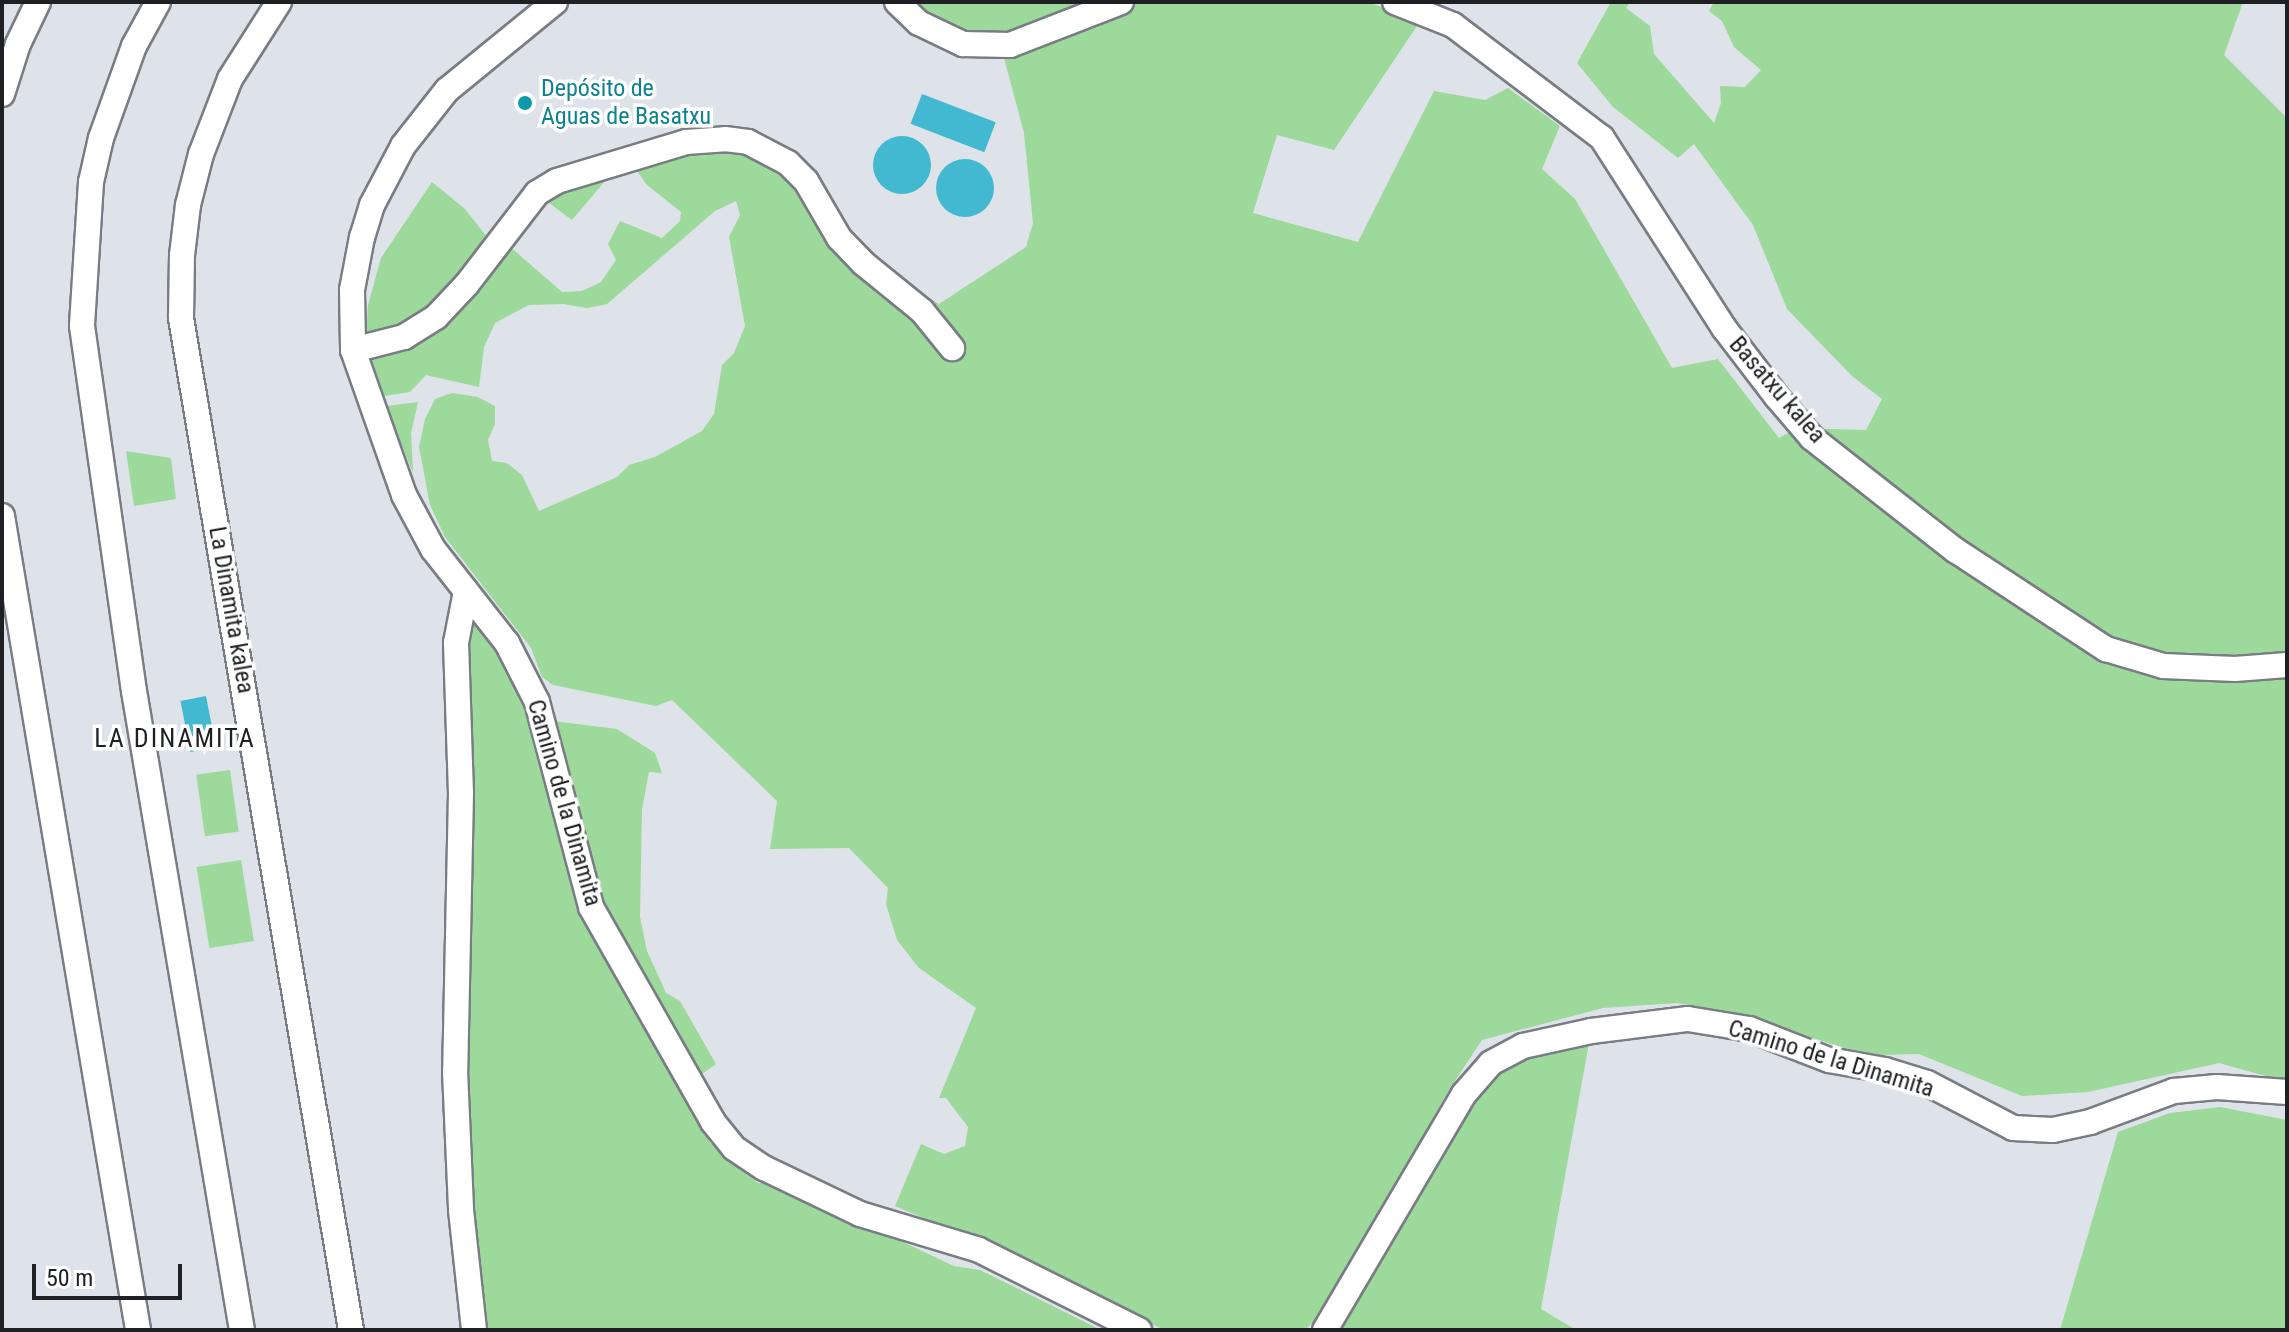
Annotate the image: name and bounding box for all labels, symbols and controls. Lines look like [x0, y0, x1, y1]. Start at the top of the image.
place label: Depósito de Aguas de Basatxu [541, 75, 711, 131]
marker: Depósito de Aguas de Basatxu [516, 94, 534, 112]
street label: Basatxu kalea [1723, 331, 1831, 449]
street label: La Dinamita kalea [202, 524, 260, 696]
street label: Camino de la Dinamita [521, 696, 607, 910]
district label: LA DINAMITA [94, 723, 256, 755]
street label: Camino de la Dinamita [1725, 1014, 1937, 1104]
scale bar [36, 1248, 186, 1298]
text: 50 m [46, 1264, 93, 1292]

